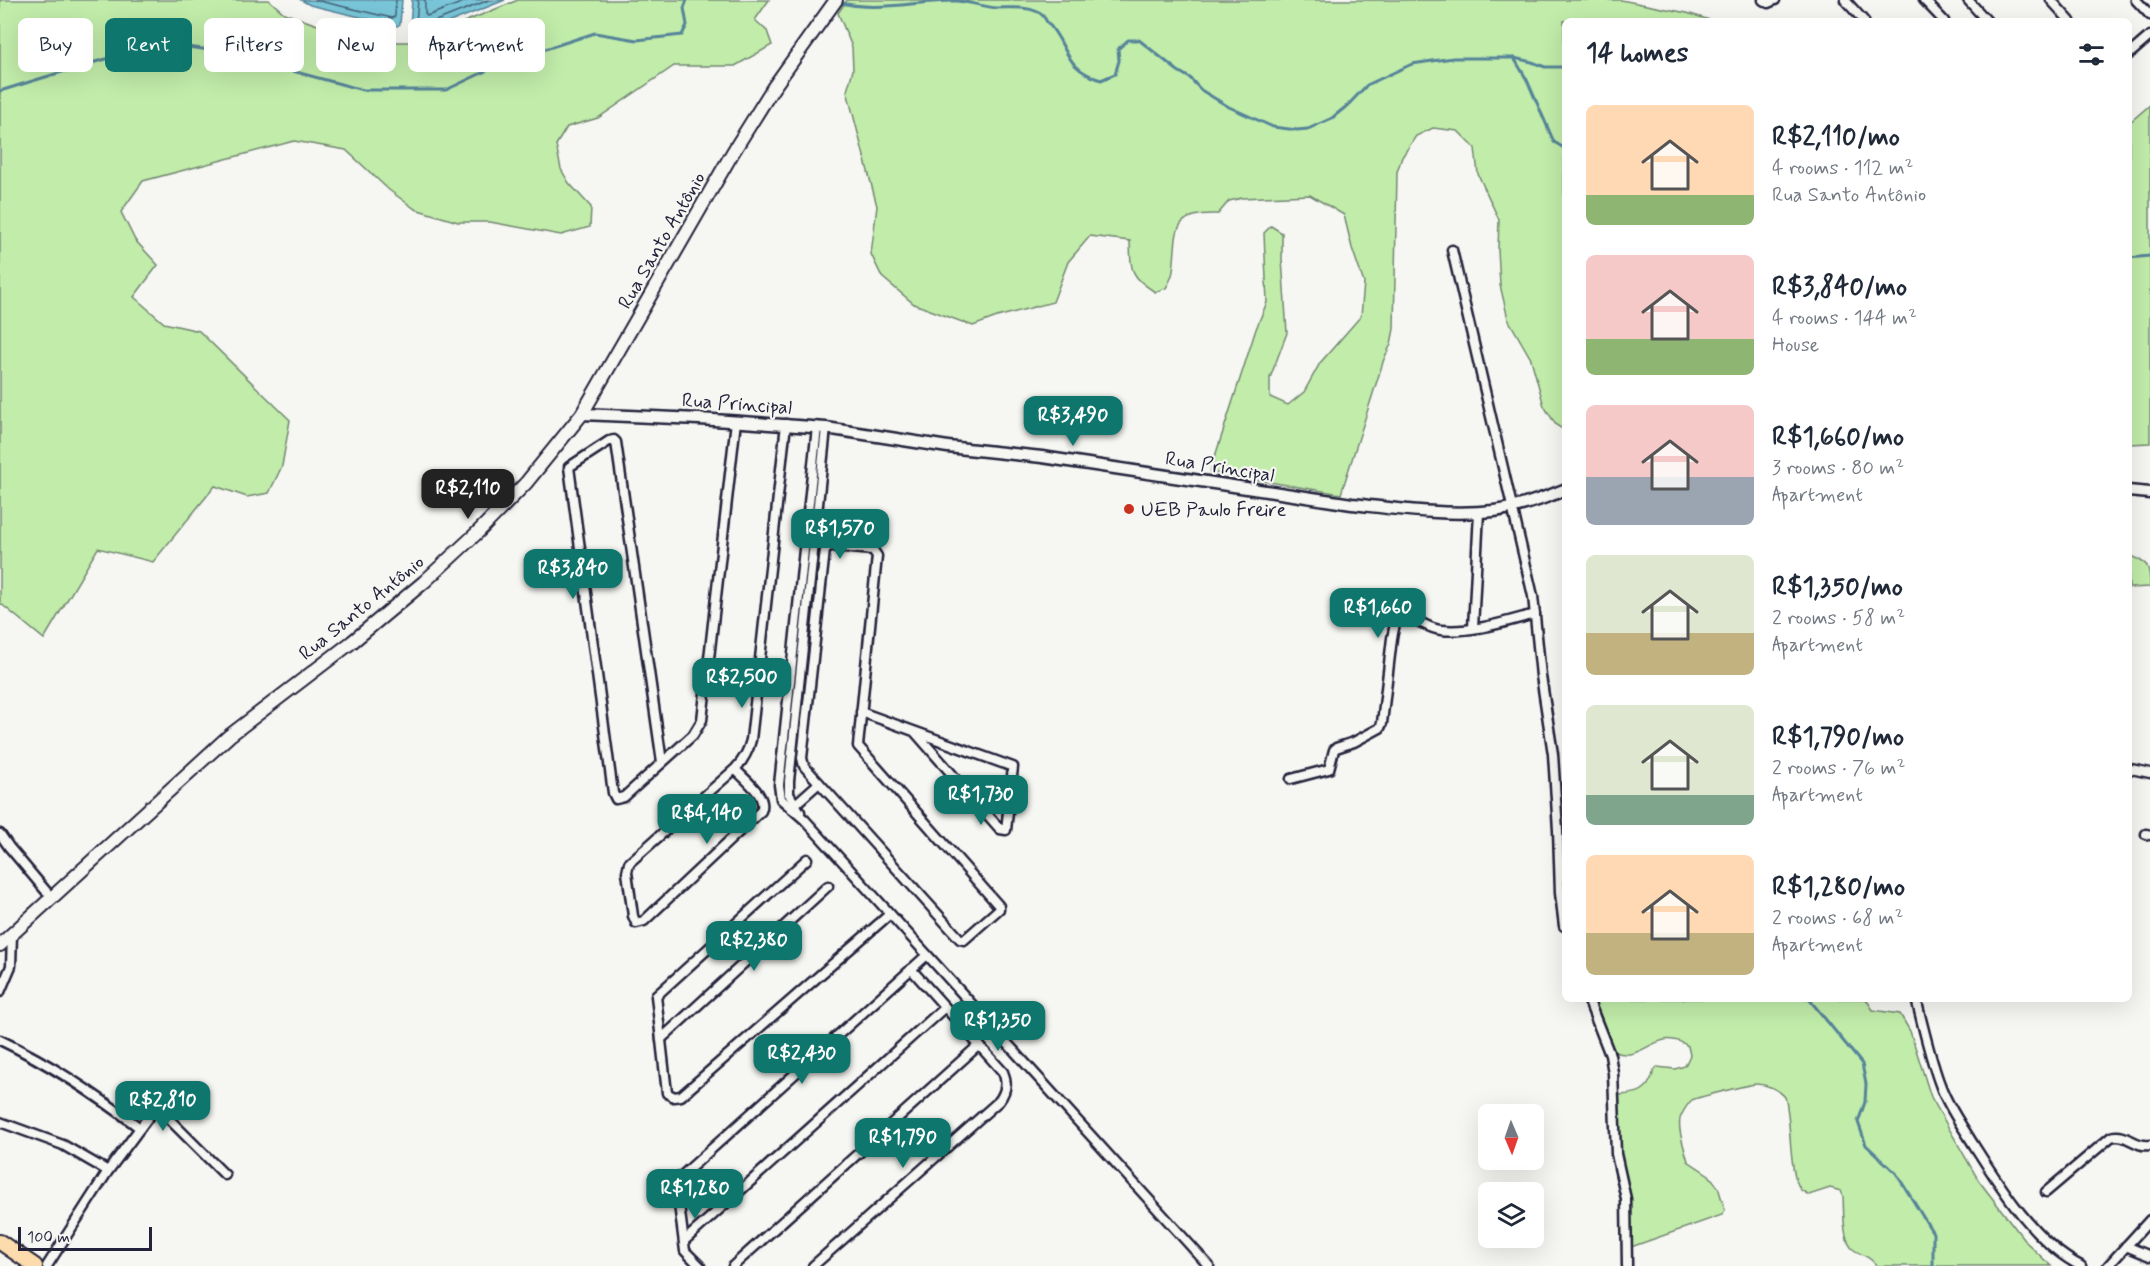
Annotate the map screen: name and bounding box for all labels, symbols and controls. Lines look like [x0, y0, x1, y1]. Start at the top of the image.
chip: Buy [18, 18, 93, 72]
chip: Rent [105, 18, 192, 72]
chip: Filters [204, 18, 304, 72]
chip: New [316, 18, 396, 72]
chip: Apartment [408, 18, 545, 72]
text: 14 homes [1586, 37, 1688, 71]
icon: filters [2075, 38, 2108, 71]
text: R$2,110/mo [1772, 121, 1900, 155]
icon: home [1634, 129, 1706, 201]
text: 4 rooms · 112 m² [1772, 155, 1913, 182]
street label: Rua Santo Antônio [612, 167, 713, 314]
text: Rua Santo Antônio [1772, 182, 1926, 209]
text: R$3,840/mo [1772, 271, 1907, 305]
icon: home [1634, 279, 1706, 351]
text: 4 rooms · 144 m² [1772, 305, 1917, 332]
text: House [1772, 332, 1819, 359]
street label: Rua Principal [681, 387, 793, 422]
pin: R$3,490 [1018, 396, 1128, 447]
text: R$3,490 [1038, 402, 1108, 429]
text: R$1,660/mo [1772, 421, 1904, 455]
icon: home [1634, 429, 1706, 501]
street label: Rua Principal [1163, 446, 1276, 489]
text: 3 rooms · 80 m² [1772, 455, 1904, 482]
pin: R$2,110 [413, 469, 523, 520]
text: R$2,110 [435, 475, 501, 502]
text: Apartment [1772, 482, 1863, 509]
place label: UEB Paulo Freire [1141, 497, 1286, 524]
marker: UEB Paulo Freire [1122, 502, 1136, 516]
pin: R$1,570 [785, 509, 895, 560]
text: R$1,570 [805, 515, 875, 542]
street label: Rua Santo Antônio [294, 549, 430, 667]
pin: R$3,840 [518, 549, 628, 600]
text: R$3,840 [538, 555, 608, 582]
text: R$1,350/mo [1772, 571, 1903, 605]
icon: home [1634, 579, 1706, 651]
pin: R$1,660 [1323, 588, 1433, 639]
text: R$1,660 [1344, 594, 1412, 621]
text: 2 rooms · 58 m² [1772, 605, 1905, 632]
text: Apartment [1772, 632, 1863, 659]
pin: R$2,500 [687, 658, 797, 709]
text: R$2,500 [706, 664, 778, 691]
text: R$1,790/mo [1772, 721, 1904, 755]
icon: home [1634, 729, 1706, 801]
text: 2 rooms · 76 m² [1772, 755, 1905, 782]
pin: R$1,730 [926, 775, 1036, 826]
text: R$1,730 [948, 781, 1014, 808]
text: Apartment [1772, 782, 1863, 809]
pin: R$4,140 [652, 794, 762, 845]
text: R$4,140 [672, 800, 742, 827]
text: R$1,280/mo [1772, 871, 1905, 905]
icon: home [1634, 879, 1706, 951]
text: 2 rooms · 68 m² [1772, 905, 1903, 932]
pin: R$2,380 [699, 921, 809, 972]
text: R$2,380 [720, 927, 788, 954]
text: Apartment [1772, 932, 1863, 959]
pin: R$1,350 [943, 1001, 1053, 1052]
text: R$1,350 [964, 1007, 1032, 1034]
pin: R$2,430 [747, 1034, 857, 1085]
text: R$2,430 [767, 1040, 837, 1067]
pin: R$2,810 [108, 1081, 218, 1132]
text: R$2,810 [129, 1087, 197, 1114]
north arrow [1478, 1104, 1544, 1170]
map controls [1478, 1104, 1544, 1248]
pin: R$1,790 [848, 1118, 958, 1169]
text: R$1,790 [869, 1124, 937, 1151]
pin: R$1,280 [640, 1169, 750, 1220]
text: R$1,280 [660, 1175, 730, 1202]
button: layers [1478, 1182, 1544, 1248]
scale bar [18, 1224, 152, 1252]
text: 100 m [27, 1227, 70, 1248]

